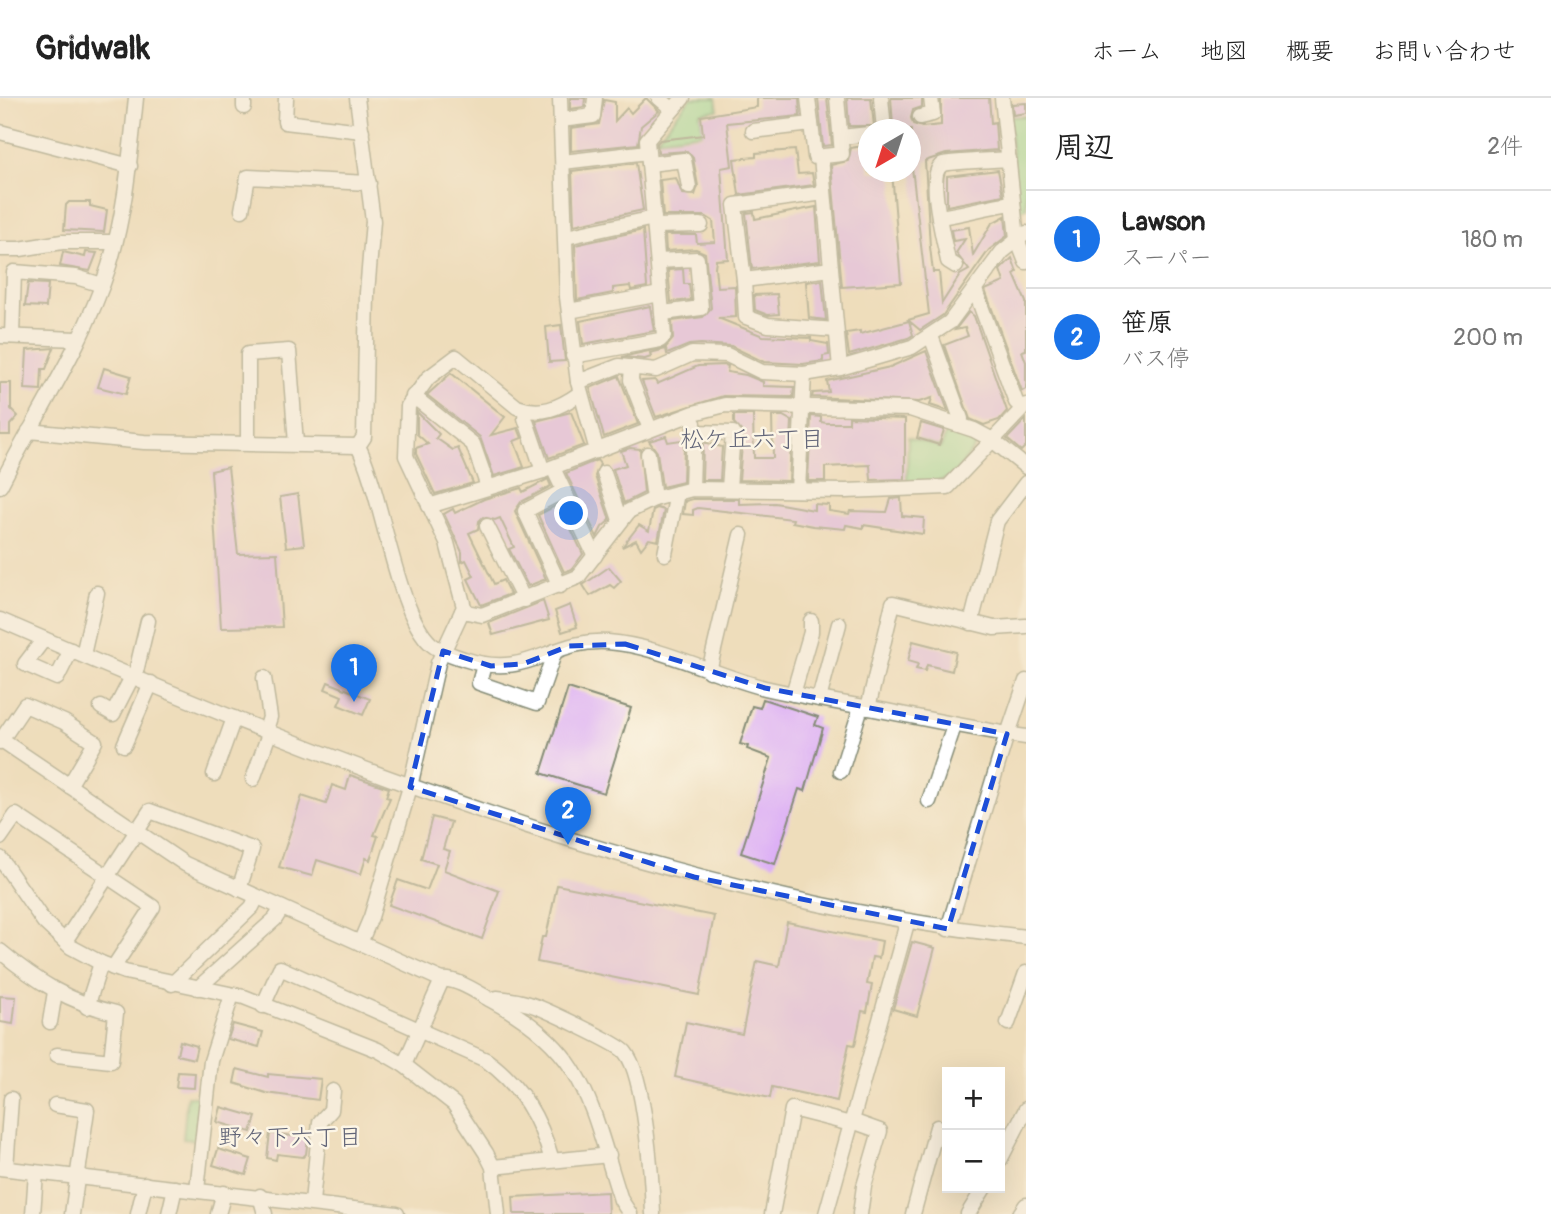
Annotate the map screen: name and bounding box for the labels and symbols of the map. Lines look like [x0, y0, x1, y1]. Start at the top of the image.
north arrow [858, 119, 921, 182]
district label: 松ケ丘六丁目 [680, 425, 824, 454]
your location [554, 496, 588, 530]
pin: 1 [331, 644, 377, 702]
pin: 2 [545, 787, 591, 845]
district label: 野々下六丁目 [218, 1123, 362, 1152]

